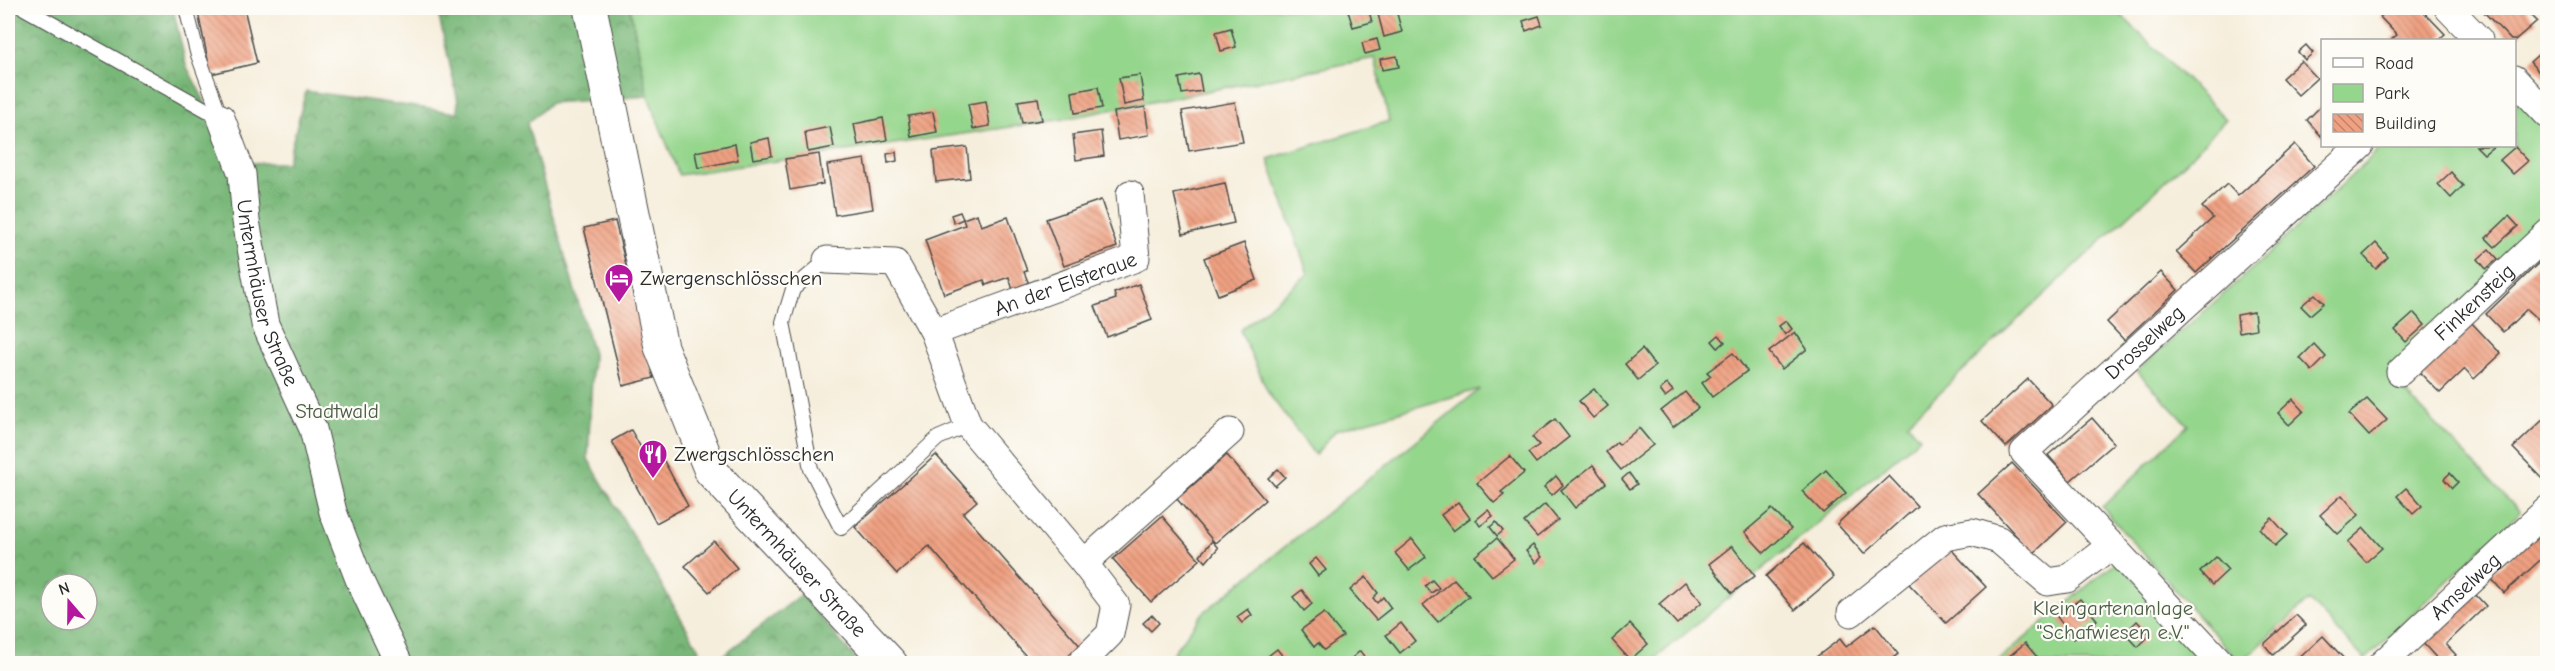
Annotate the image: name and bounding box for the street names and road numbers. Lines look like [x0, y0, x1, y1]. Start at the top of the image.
street label: Untermhäuser Straße [232, 198, 304, 390]
street label: An der Elsteraue [991, 247, 1140, 321]
street label: Finkensteig [2429, 259, 2519, 346]
street label: Drosselweg [2100, 300, 2189, 384]
street label: Untermhäuser Straße [722, 484, 872, 642]
street label: Amselweg [2425, 548, 2505, 625]

